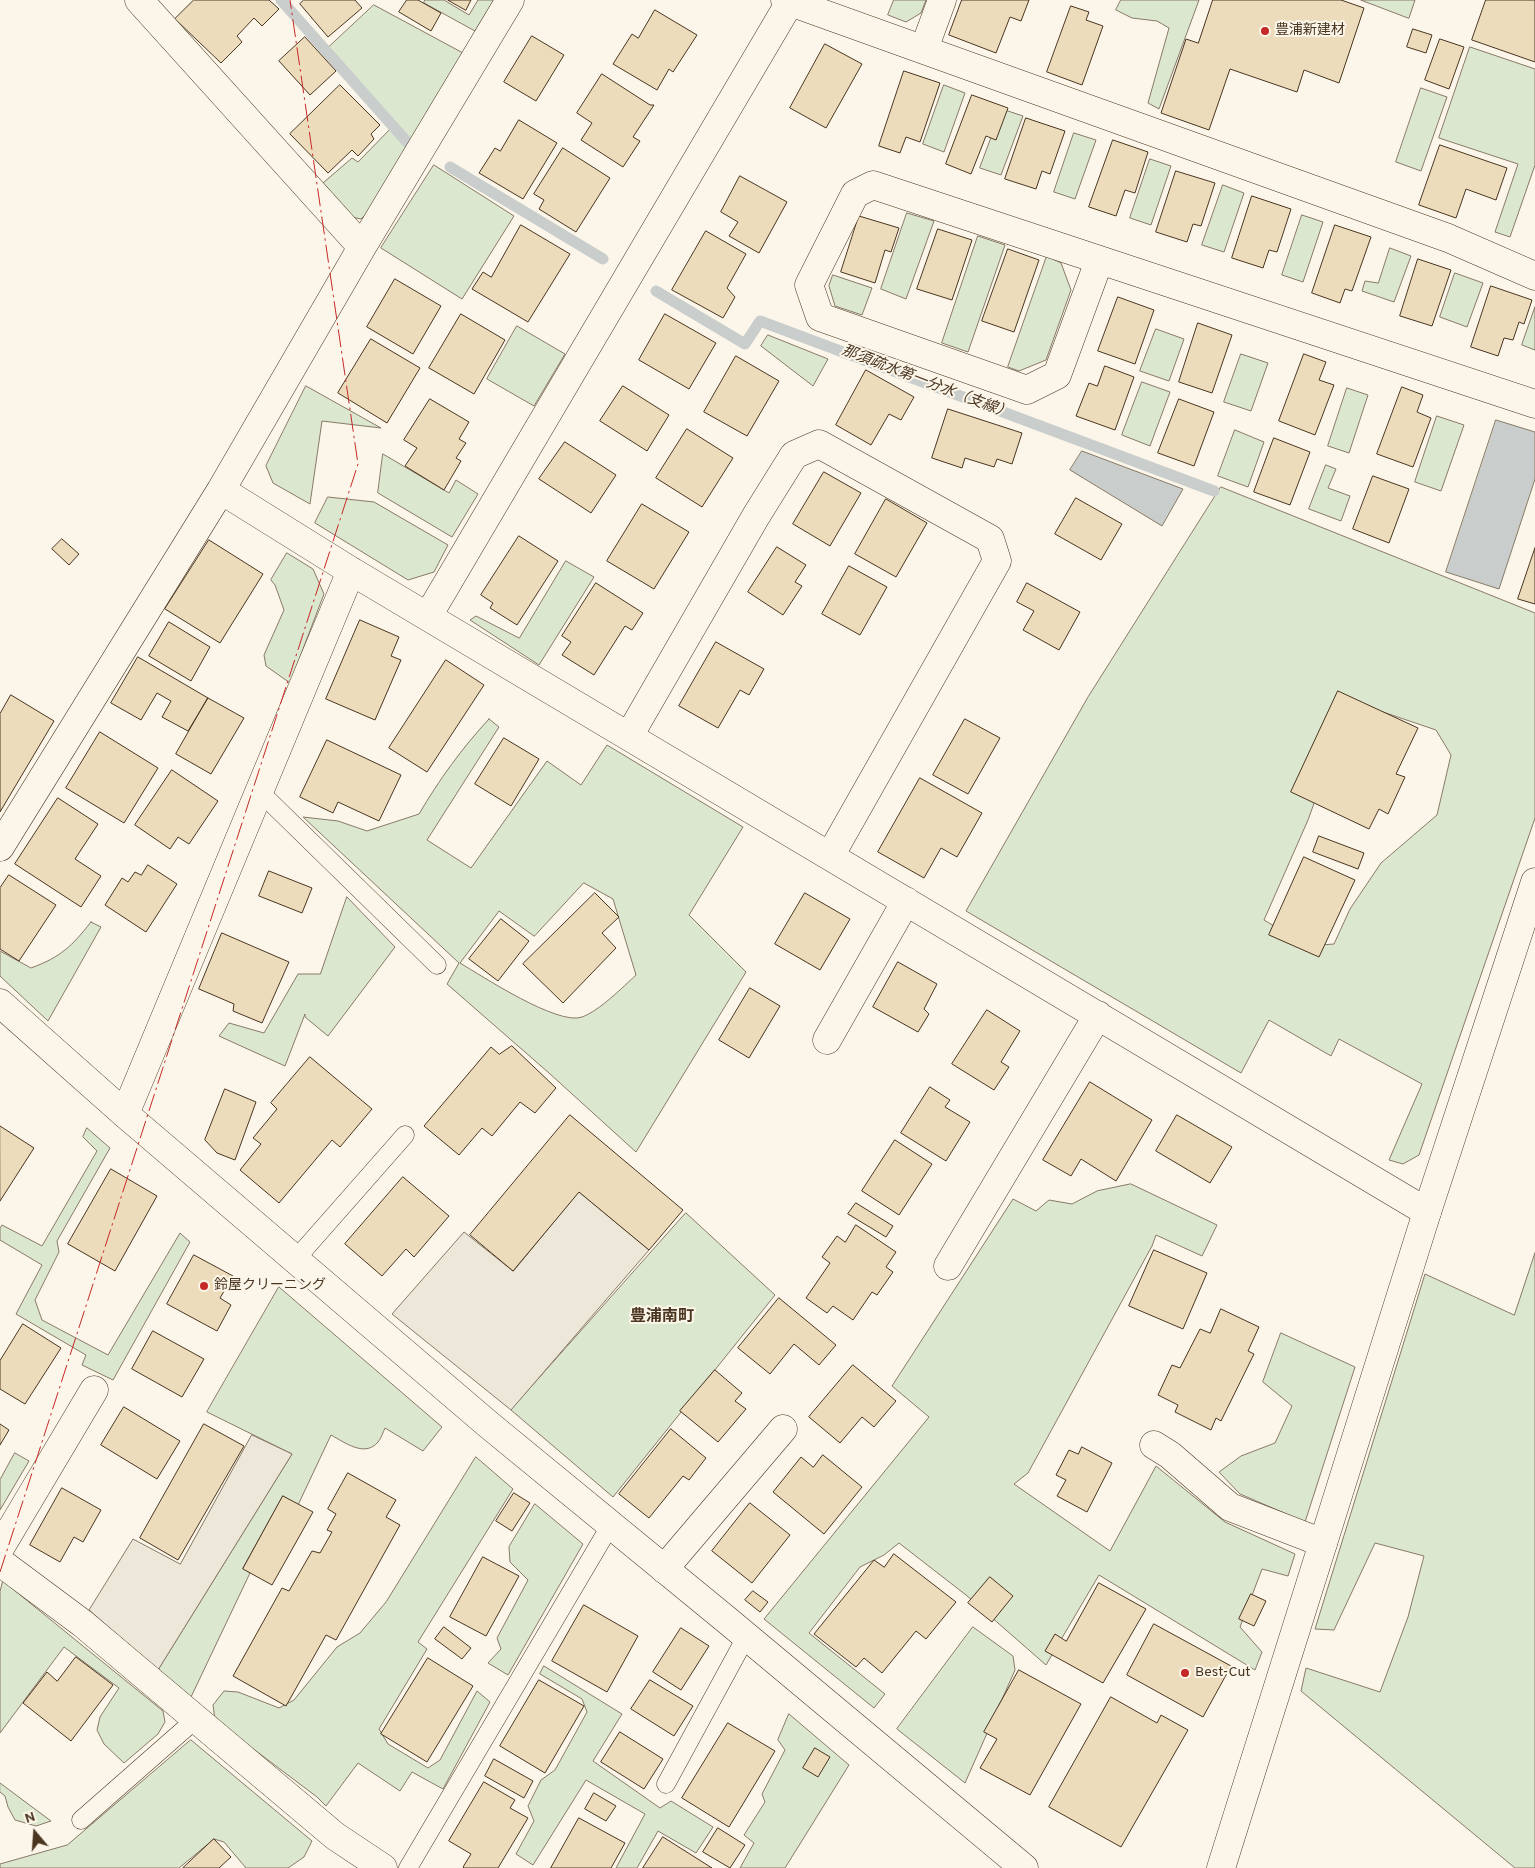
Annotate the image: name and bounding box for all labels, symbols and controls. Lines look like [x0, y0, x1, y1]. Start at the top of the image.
place label: 豊浦新建材 [1275, 23, 1345, 39]
marker: 豊浦新建材 [1259, 25, 1271, 37]
water label: 那須疏水第一分水（支線） [839, 342, 1013, 424]
place label: 鈴屋クリーニング [214, 1278, 326, 1294]
marker: 鈴屋クリーニング [198, 1280, 210, 1292]
district label: 豊浦南町 [630, 1308, 694, 1328]
place label: Best-Cut [1195, 1665, 1251, 1681]
marker: Best-Cut [1179, 1667, 1191, 1679]
north arrow [10, 1808, 60, 1858]
text: N [23, 1809, 38, 1828]

